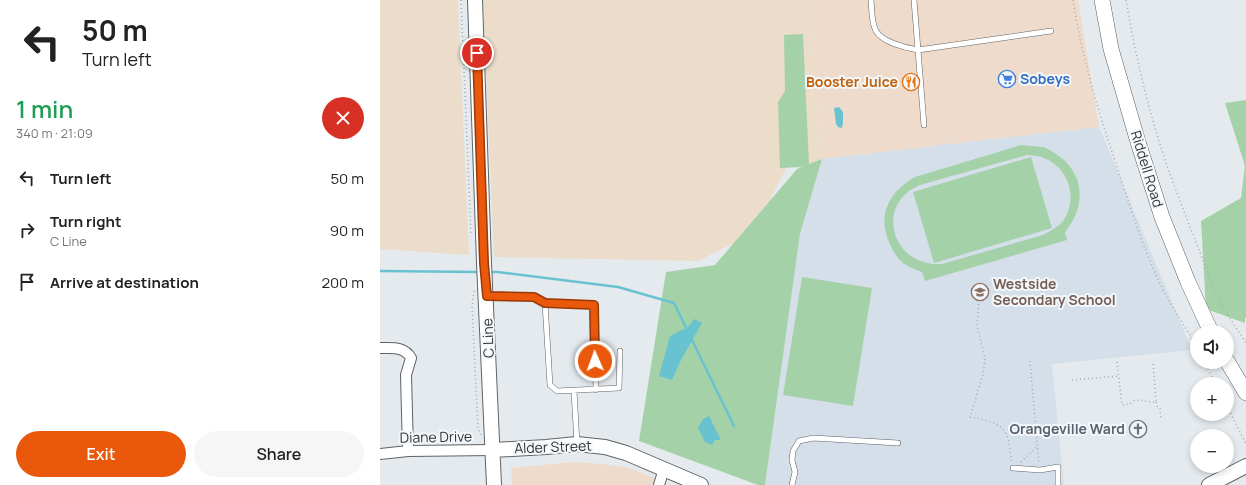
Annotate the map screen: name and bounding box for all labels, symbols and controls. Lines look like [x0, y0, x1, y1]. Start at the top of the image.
text: 50 m [82, 11, 148, 49]
icon: left [16, 16, 68, 68]
pin [460, 36, 494, 70]
icon: arrive [466, 42, 488, 64]
text: Turn left [82, 47, 152, 71]
supermarket icon: Sobeys [997, 69, 1017, 89]
place label: Sobeys [1020, 69, 1071, 88]
place label: Booster Juice [806, 72, 898, 91]
restaurant icon: Booster Juice [901, 72, 921, 92]
text: 1 min [16, 92, 73, 125]
button: close [322, 97, 364, 139]
text: 340 m · 21:09 [16, 124, 93, 142]
street label: Riddell Road [1127, 128, 1168, 210]
icon: left [16, 167, 38, 189]
text: Turn left [50, 168, 112, 189]
text: 50 m [330, 168, 364, 189]
text: Turn right [50, 211, 121, 232]
icon: right [16, 219, 38, 241]
text: 90 m [330, 220, 364, 241]
text: C Line [50, 232, 87, 250]
icon: arrive [16, 271, 38, 293]
text: Arrive at destination [50, 272, 199, 293]
text: 200 m [321, 272, 364, 293]
place label: Westside Secondary School [993, 274, 1116, 309]
school or university icon: Westside Secondary School [970, 282, 990, 302]
street label: C Line [477, 318, 498, 358]
map controls [1190, 325, 1234, 473]
button: sound [1190, 325, 1234, 369]
position arrow [574, 340, 616, 382]
button: + [1190, 377, 1234, 421]
place label: Orangeville Ward [1010, 419, 1125, 438]
church icon: Orangeville Ward [1128, 419, 1148, 439]
street label: Diane Drive [400, 426, 472, 447]
button: − [1190, 429, 1234, 473]
button: Exit [16, 431, 186, 477]
button: Share [194, 431, 364, 477]
street label: Alder Street [514, 436, 592, 457]

